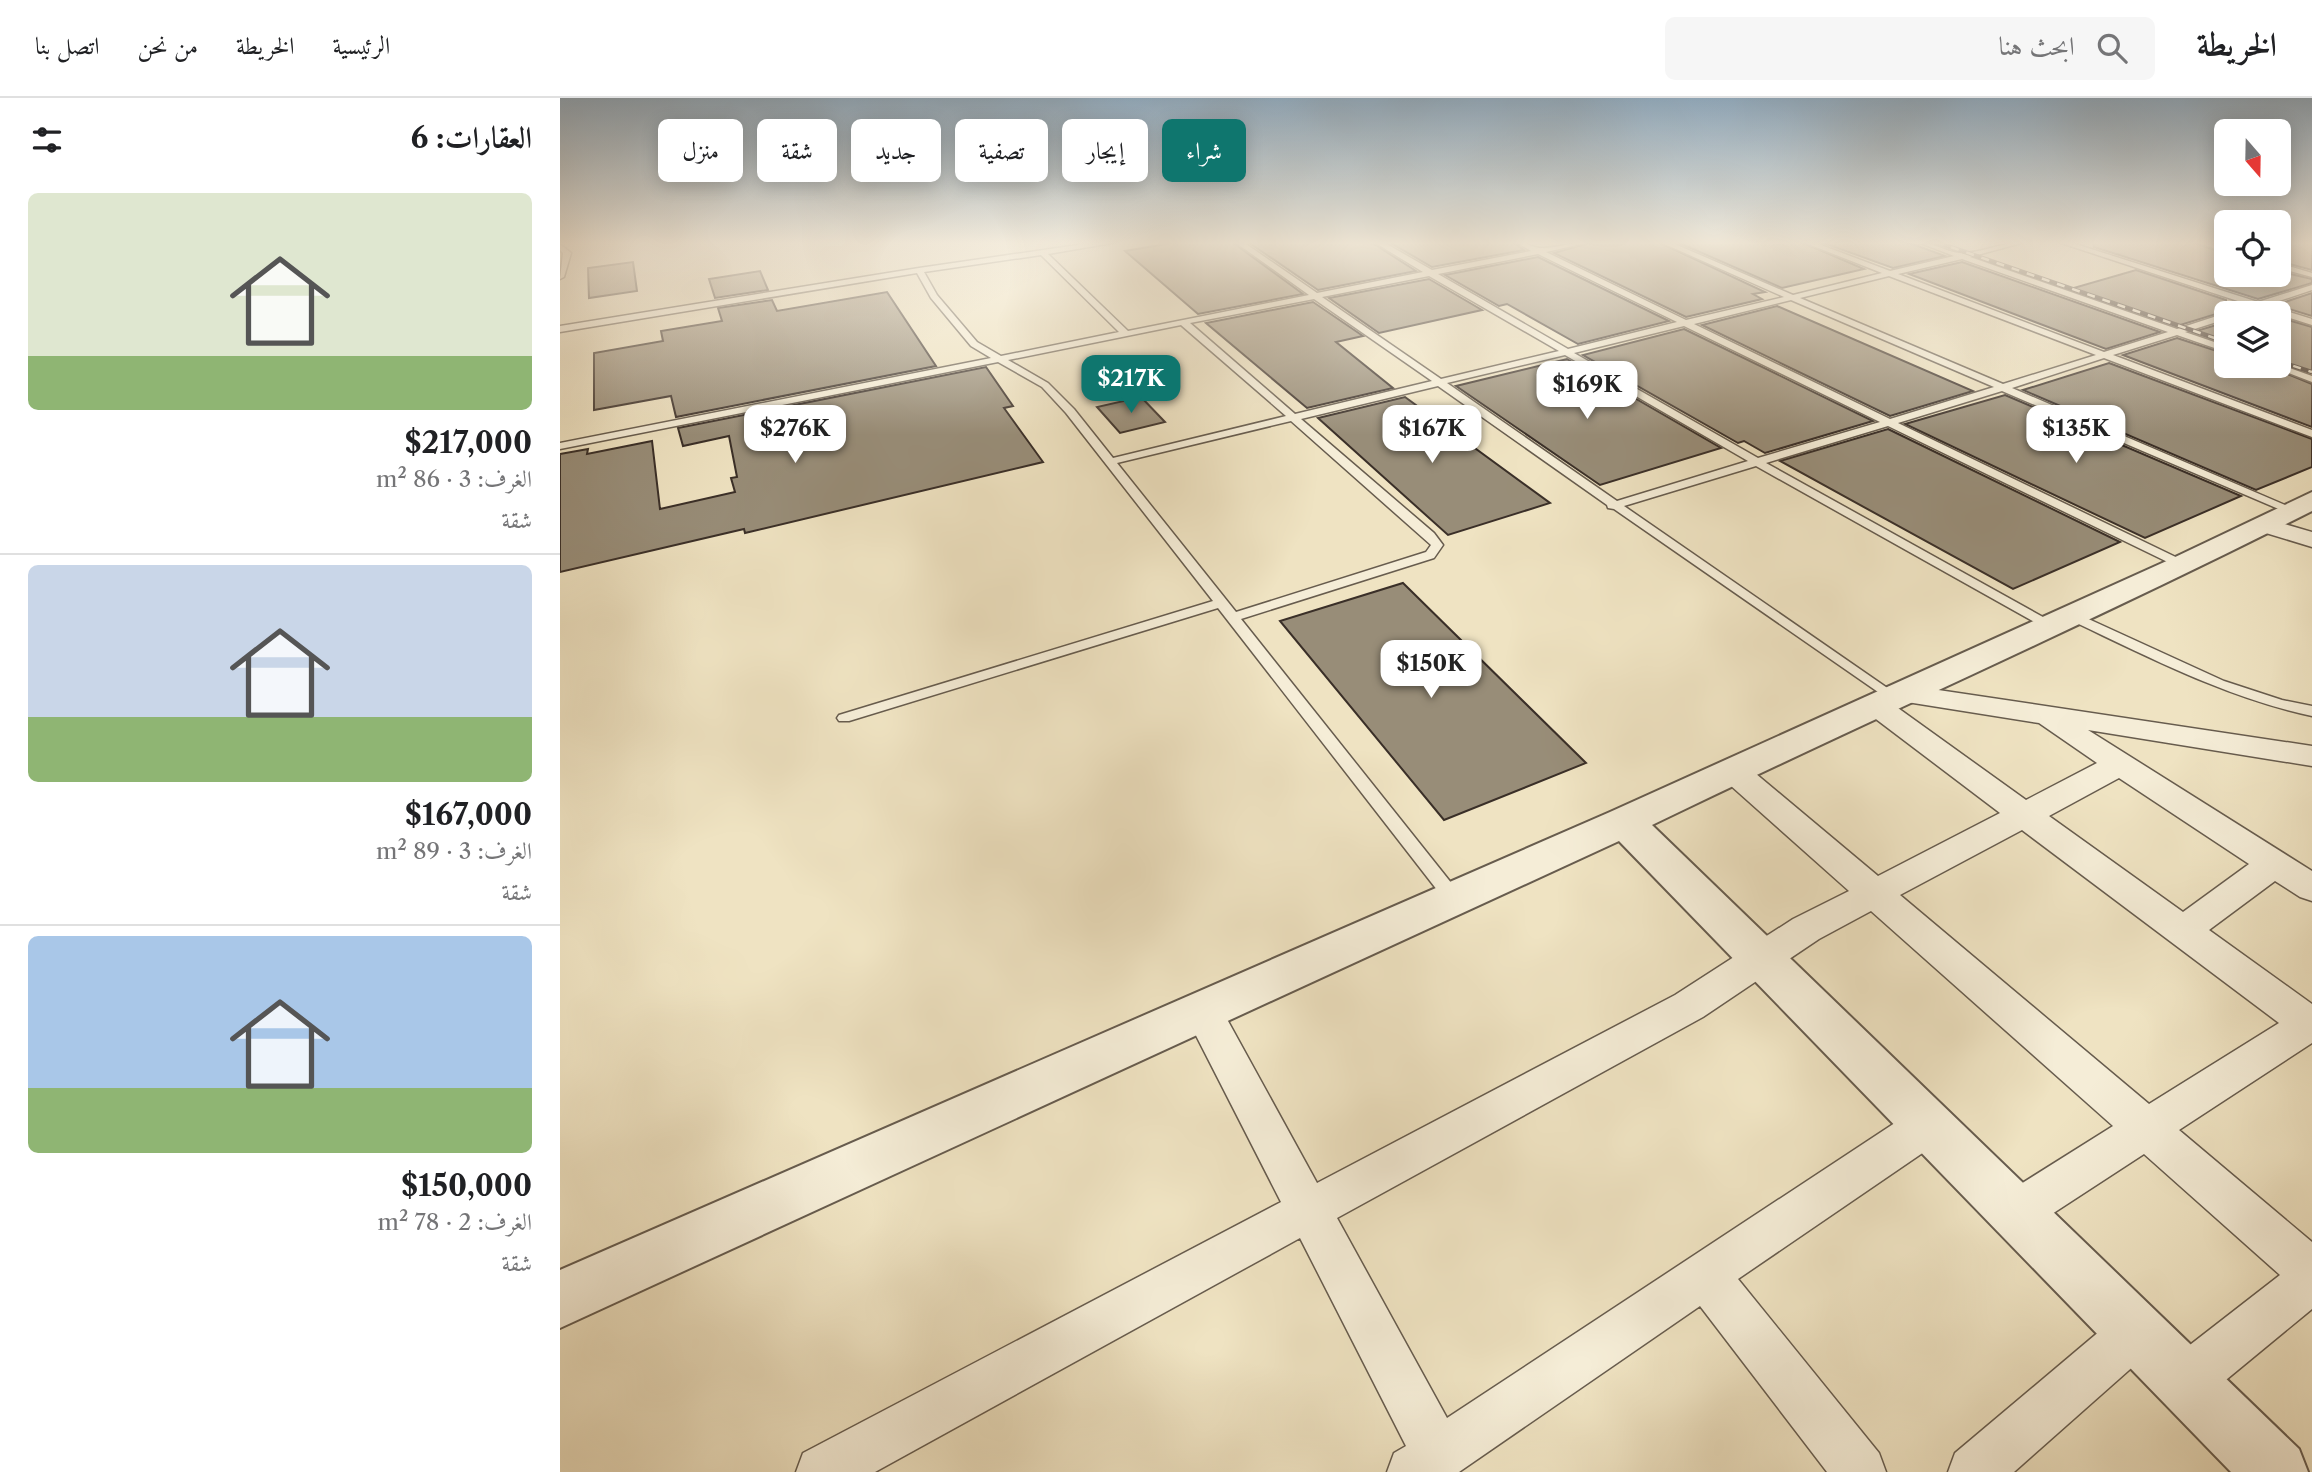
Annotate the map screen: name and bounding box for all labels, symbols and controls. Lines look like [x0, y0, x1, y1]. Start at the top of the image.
search box [1665, 17, 2155, 80]
text: الخريطة [2197, 24, 2277, 65]
icon: search [2093, 29, 2131, 67]
text: ابحث هنا [1998, 30, 2075, 62]
text: اتصل بنا [35, 31, 99, 60]
text: من نحن [137, 31, 198, 60]
text: الخريطة [236, 31, 294, 60]
text: الرئيسية [332, 31, 390, 60]
text: العقارات: 6 [410, 119, 532, 156]
chip: منزل [658, 119, 743, 182]
chip: شقة [757, 119, 837, 182]
chip: جديد [851, 119, 941, 182]
chip: تصفية [955, 119, 1048, 182]
chip: إيجار [1062, 119, 1148, 182]
chip: شراء [1162, 119, 1246, 182]
north arrow [2214, 119, 2291, 196]
map controls [2214, 119, 2291, 378]
icon: filters [28, 121, 66, 159]
button: locate [2214, 210, 2291, 287]
icon: home [217, 238, 343, 364]
button: layers [2214, 301, 2291, 378]
pin: $217K [1082, 356, 1180, 415]
pin: $169K [1538, 362, 1636, 421]
text: $217K [1097, 364, 1165, 392]
text: $169K [1552, 370, 1622, 398]
pin: $276K [746, 406, 844, 465]
pin: $167K [1383, 406, 1481, 465]
pin: $135K [2027, 406, 2125, 465]
text: $276K [760, 414, 830, 442]
text: $167K [1398, 414, 1466, 442]
text: $135K [2042, 414, 2110, 442]
text: $217,000 [405, 424, 532, 461]
text: الغرف: 3 · 86 m² [376, 465, 532, 493]
text: شقة [502, 506, 532, 534]
icon: home [217, 610, 343, 736]
pin: $150K [1382, 640, 1480, 700]
text: $150K [1397, 649, 1465, 677]
text: $167,000 [405, 796, 532, 833]
text: الغرف: 3 · 89 m² [376, 837, 532, 865]
text: شقة [502, 878, 532, 906]
icon: home [217, 981, 343, 1107]
text: $150,000 [401, 1167, 532, 1204]
text: الغرف: 2 · 78 m² [378, 1208, 532, 1236]
text: شقة [502, 1249, 532, 1277]

